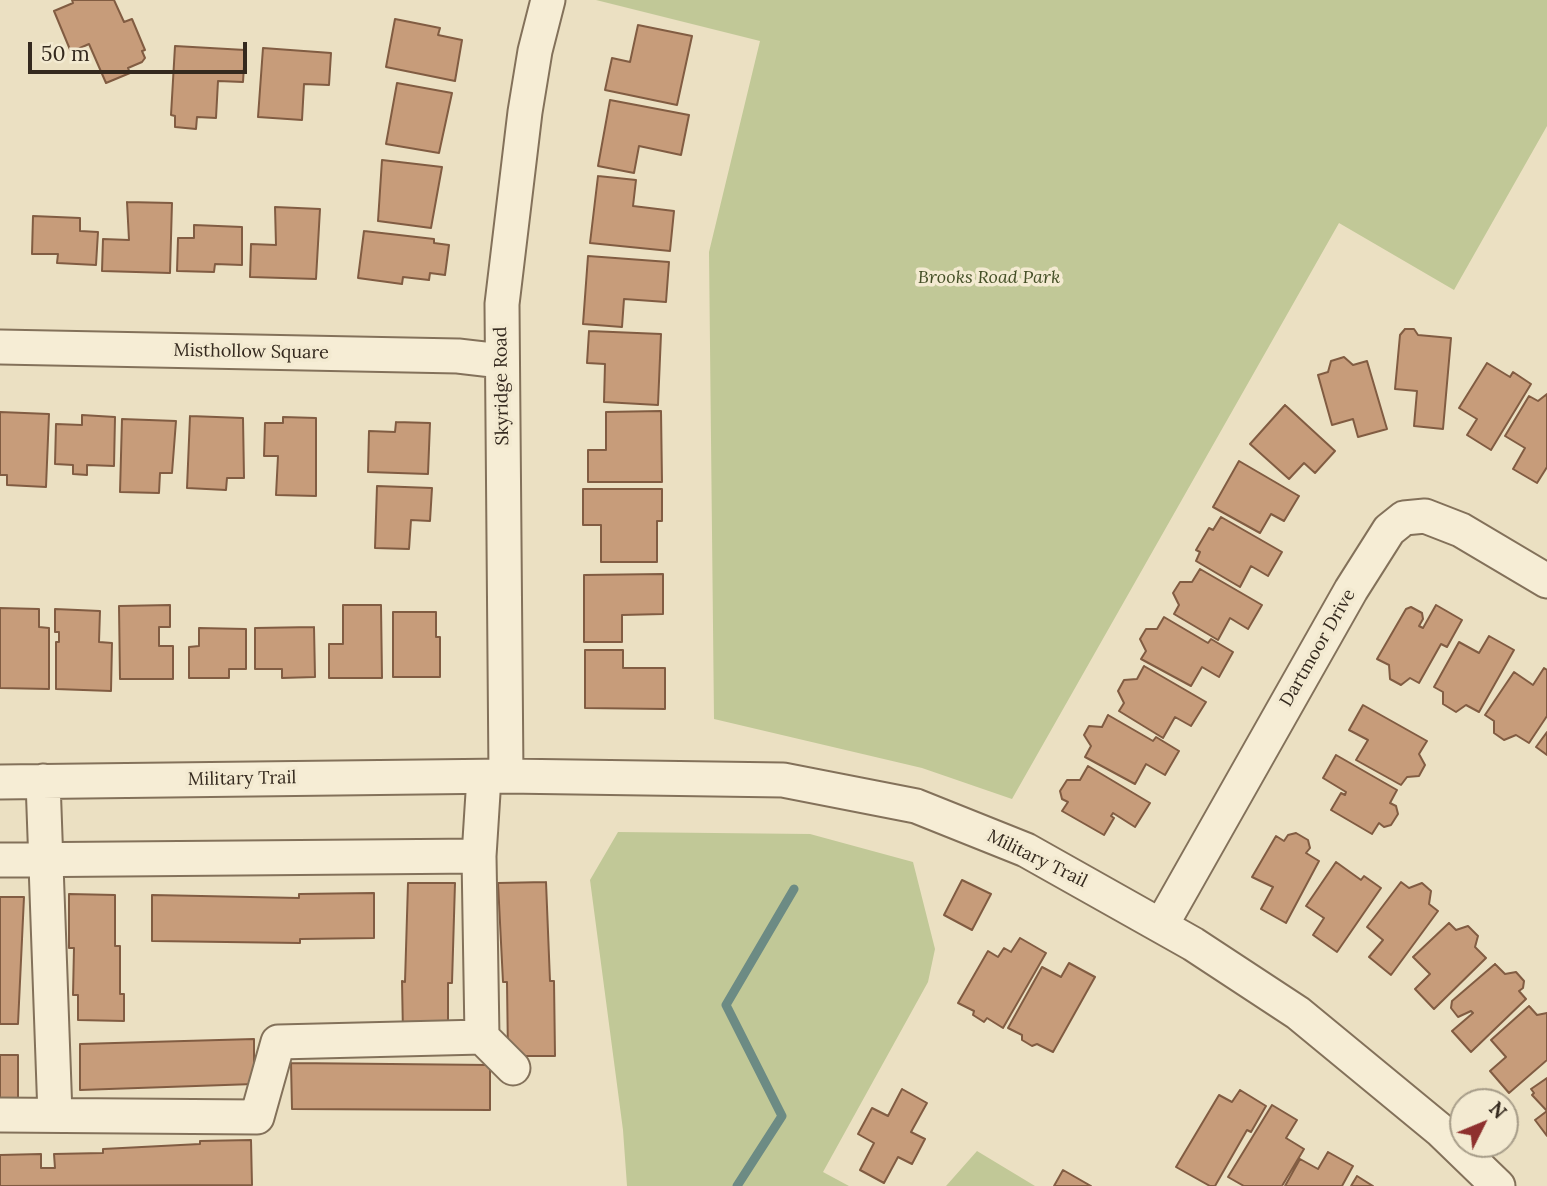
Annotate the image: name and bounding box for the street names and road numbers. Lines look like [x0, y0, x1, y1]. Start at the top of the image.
street label: Skyridge Road [490, 326, 514, 446]
street label: Misthollow Square [173, 340, 329, 364]
street label: Dartmoor Drive [1276, 585, 1360, 711]
street label: Military Trail [188, 767, 296, 791]
street label: Military Trail [983, 825, 1091, 893]

